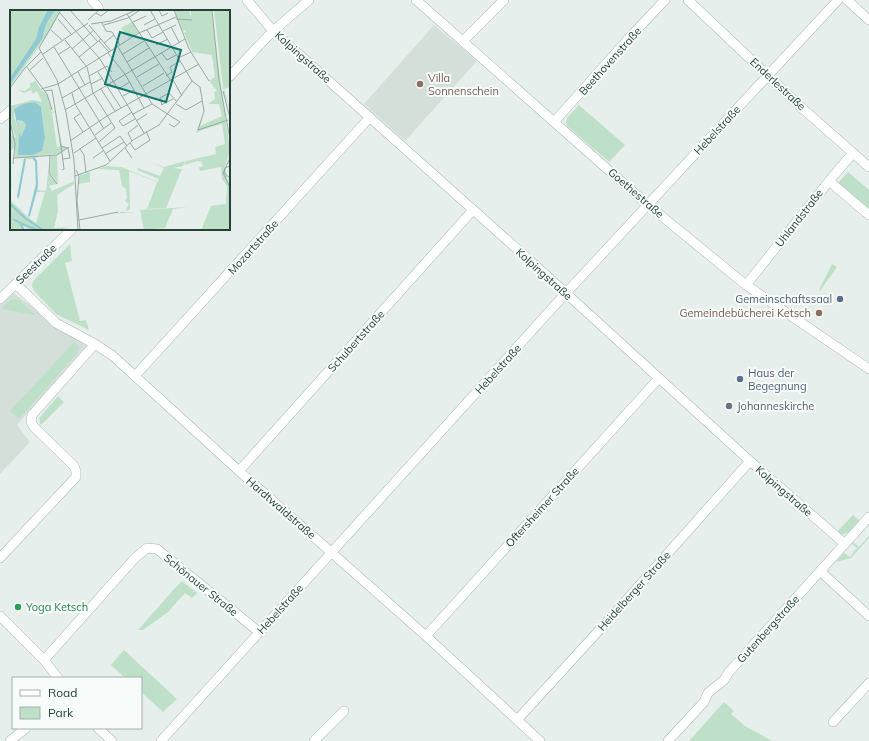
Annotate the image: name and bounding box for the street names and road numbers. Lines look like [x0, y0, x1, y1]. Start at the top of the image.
street label: Beethovenstraße [576, 24, 644, 98]
street label: Kolpingstraße [272, 28, 334, 86]
street label: Enderlestraße [747, 55, 809, 113]
street label: Hebelstraße [691, 102, 743, 158]
street label: Goethestraße [605, 165, 667, 221]
street label: Uhlandstraße [772, 186, 826, 250]
street label: Mozartstraße [225, 217, 281, 277]
street label: Seestraße [13, 241, 59, 287]
street label: Kolpingstraße [513, 245, 575, 303]
street label: Schubertstraße [325, 307, 387, 375]
street label: Hebelstraße [472, 341, 524, 397]
street label: Kolpingstraße [753, 462, 815, 520]
street label: Oftersheimer Straße [502, 464, 582, 550]
street label: Hardtwaldstraße [243, 474, 319, 542]
street label: Heidelberger Straße [595, 548, 673, 634]
street label: Schönauer Straße [161, 551, 241, 619]
street label: Hebelstraße [254, 581, 306, 637]
street label: Gutenbergstraße [734, 592, 802, 666]

